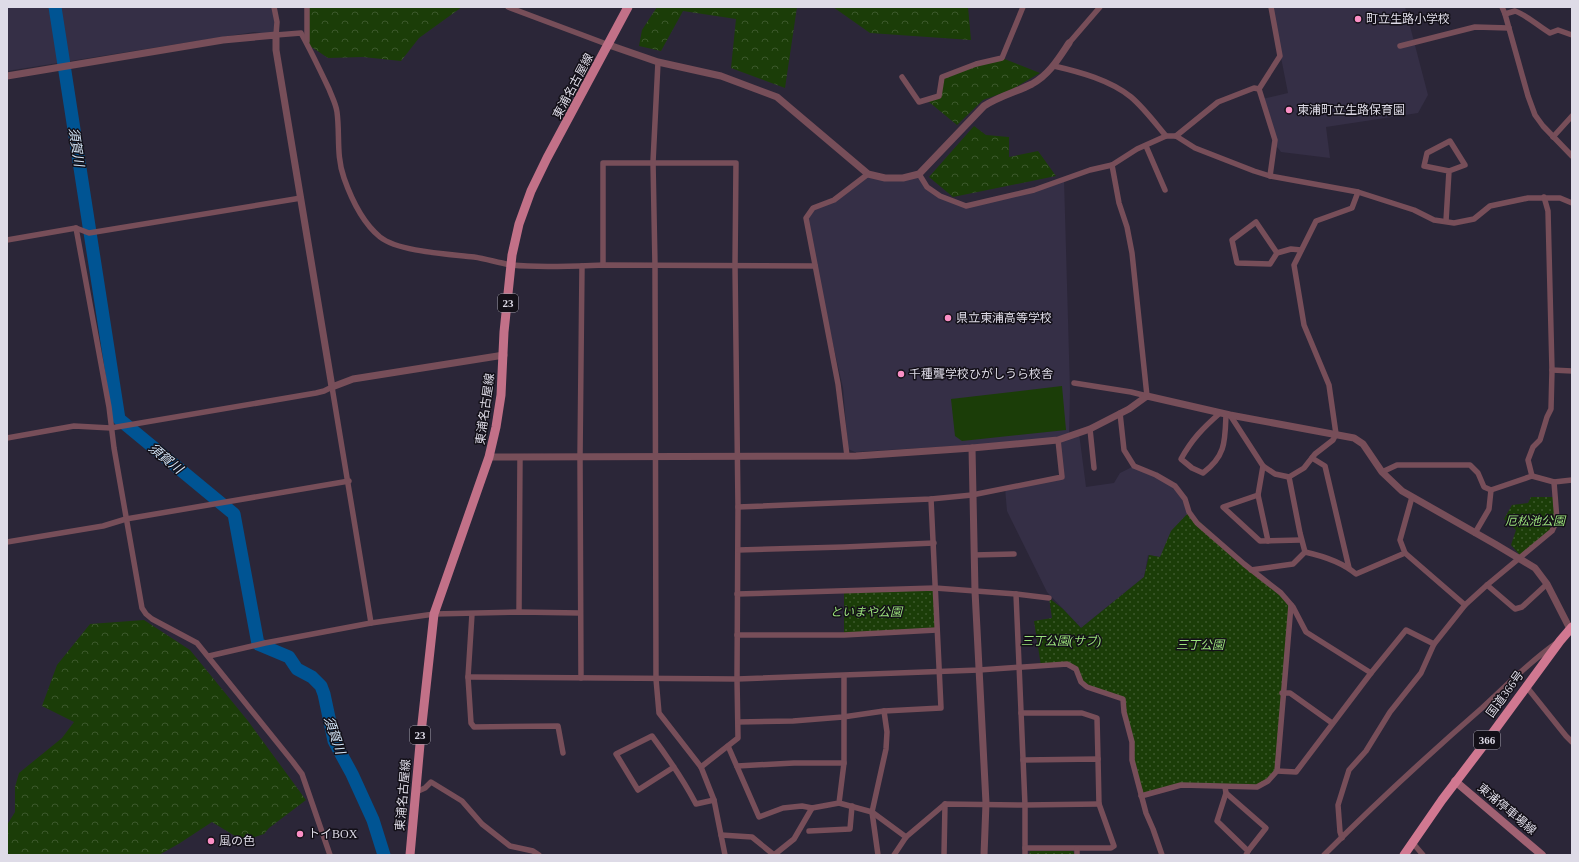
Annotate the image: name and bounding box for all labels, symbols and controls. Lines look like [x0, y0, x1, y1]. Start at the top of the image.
place label: 町立生路小学校 [1366, 12, 1450, 26]
marker: 町立生路小学校 [1353, 14, 1363, 24]
street label: 東浦名古屋線 [550, 51, 596, 121]
place label: 東浦町立生路保育園 [1297, 103, 1405, 117]
marker: 東浦町立生路保育園 [1284, 105, 1294, 115]
water label: 須賀川 [66, 127, 87, 169]
road number: 23 [498, 294, 518, 312]
place label: 県立東浦高等学校 [956, 311, 1052, 325]
marker: 県立東浦高等学校 [943, 313, 953, 323]
place label: 千種聾学校ひがしうら校舎 [909, 367, 1053, 381]
marker: 千種聾学校ひがしうら校舎 [896, 369, 906, 379]
street label: 東浦名古屋線 [473, 372, 497, 446]
water label: 須賀川 [146, 440, 187, 478]
park label: 厄松池公園 [1505, 514, 1567, 528]
park label: といまや公園 [830, 605, 904, 619]
park label: 三丁公園(サブ) [1021, 634, 1101, 648]
park label: 三丁公園 [1176, 638, 1226, 652]
street label: 国道366号 [1483, 668, 1527, 720]
water label: 須賀川 [321, 714, 349, 758]
road number: 23 [410, 726, 430, 744]
road number: 366 [1474, 731, 1500, 749]
street label: 東浦名古屋線 [393, 759, 413, 831]
street label: 東浦停車場線 [1475, 780, 1539, 838]
place label: トイBOX [308, 827, 358, 841]
marker: トイBOX [295, 829, 305, 839]
place label: 風の色 [219, 834, 255, 848]
marker: 風の色 [206, 836, 216, 846]

